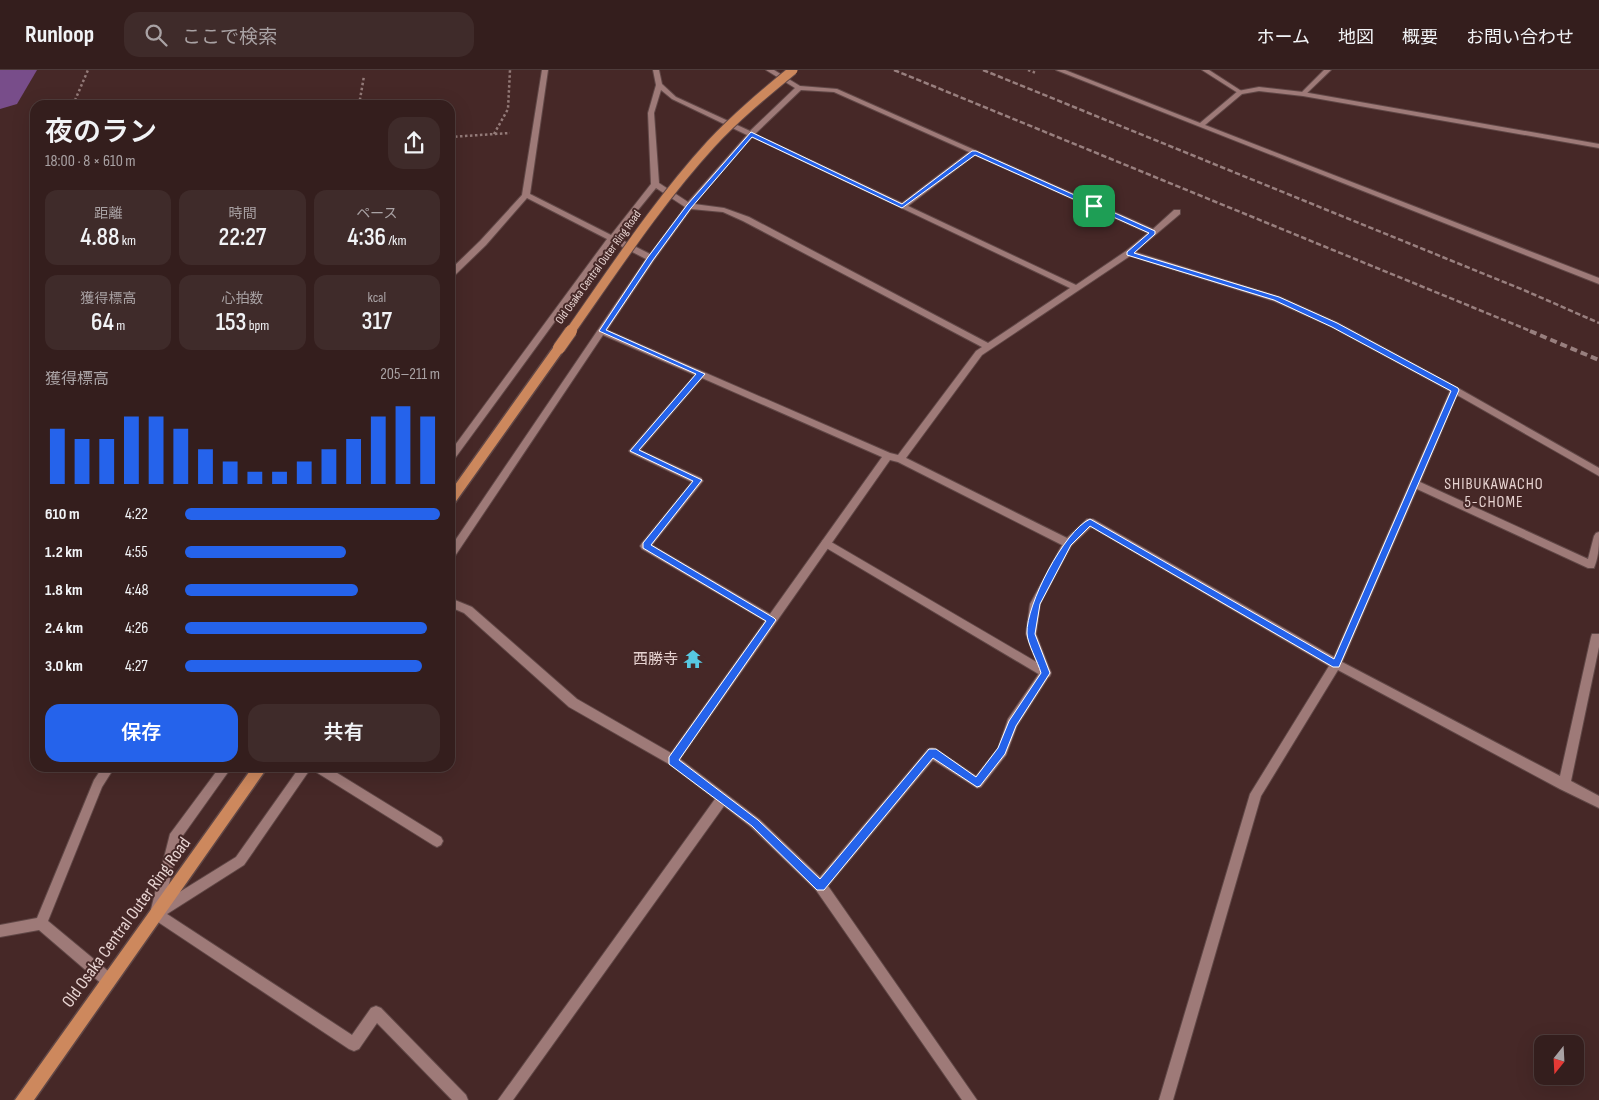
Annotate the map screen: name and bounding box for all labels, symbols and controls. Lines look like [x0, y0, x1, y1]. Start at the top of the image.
search box [124, 12, 474, 57]
text: Runloop [25, 20, 94, 49]
icon: search [142, 21, 170, 49]
text: ここで検索 [182, 26, 277, 49]
text: ホーム [1257, 27, 1310, 48]
text: 地図 [1338, 27, 1374, 48]
text: 概要 [1402, 27, 1438, 48]
text: お問い合わせ [1466, 27, 1574, 48]
text: 夜のラン [45, 116, 157, 149]
button: share [388, 117, 440, 169]
text: 18:00 · 8 × 610 m [45, 152, 136, 171]
pin [1073, 185, 1115, 227]
icon: arrive [1080, 192, 1108, 220]
text: 距離 [94, 205, 122, 222]
text: 時間 [228, 205, 256, 222]
text: ペース [356, 205, 397, 222]
street label: Old Osaka Central Outer Ring Road [552, 208, 645, 327]
text: 4.88 [80, 222, 120, 253]
text: 22:27 [219, 222, 266, 253]
text: 4:36 [347, 222, 386, 253]
text: km [120, 232, 136, 249]
text: /km [386, 232, 406, 249]
text: kcal [368, 289, 386, 306]
text: 獲得標高 [80, 290, 136, 307]
text: 心拍数 [221, 290, 263, 307]
text: 317 [361, 306, 392, 337]
text: 64 [91, 307, 114, 338]
text: 153 [216, 307, 247, 338]
text: m [114, 317, 125, 334]
text: bpm [247, 317, 269, 334]
text: 205–211 m [380, 365, 440, 384]
text: 獲得標高 [45, 370, 109, 389]
district label: SHIBUKAWACHO 5-CHOME [1444, 475, 1544, 512]
text: 610 m [45, 505, 80, 524]
text: 4:22 [125, 505, 148, 524]
text: 1.2 km [45, 543, 83, 562]
text: 4:55 [125, 543, 148, 562]
text: 1.8 km [45, 581, 83, 600]
text: 4:48 [125, 581, 148, 600]
text: 2.4 km [45, 619, 83, 638]
text: 4:26 [125, 619, 148, 638]
temple icon: 西勝寺 [682, 648, 704, 670]
place label: 西勝寺 [633, 650, 678, 669]
text: 3.0 km [45, 657, 83, 676]
text: 4:27 [125, 657, 148, 676]
button: 保存 [45, 704, 238, 762]
button: 共有 [248, 704, 440, 762]
street label: Old Osaka Central Outer Ring Road [58, 833, 195, 1011]
north arrow [1534, 1035, 1584, 1085]
map controls [1534, 1035, 1584, 1085]

